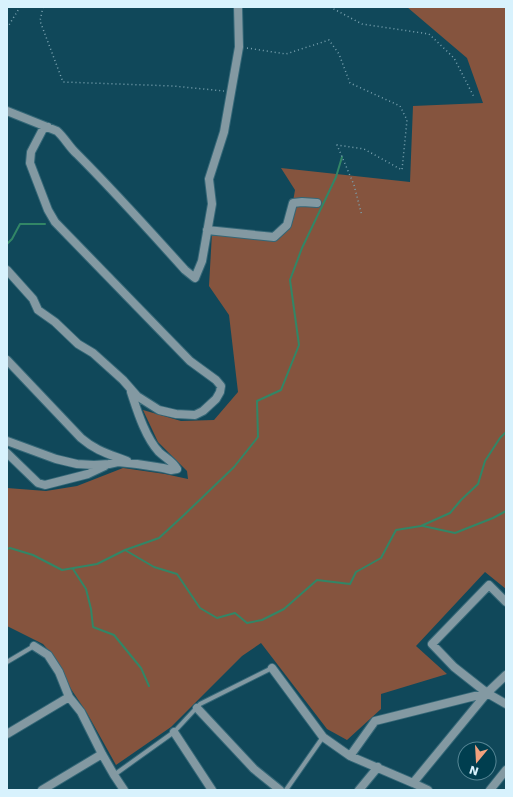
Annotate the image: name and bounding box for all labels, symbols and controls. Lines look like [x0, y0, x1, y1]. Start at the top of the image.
north arrow [457, 741, 497, 781]
text: N [468, 762, 480, 778]

